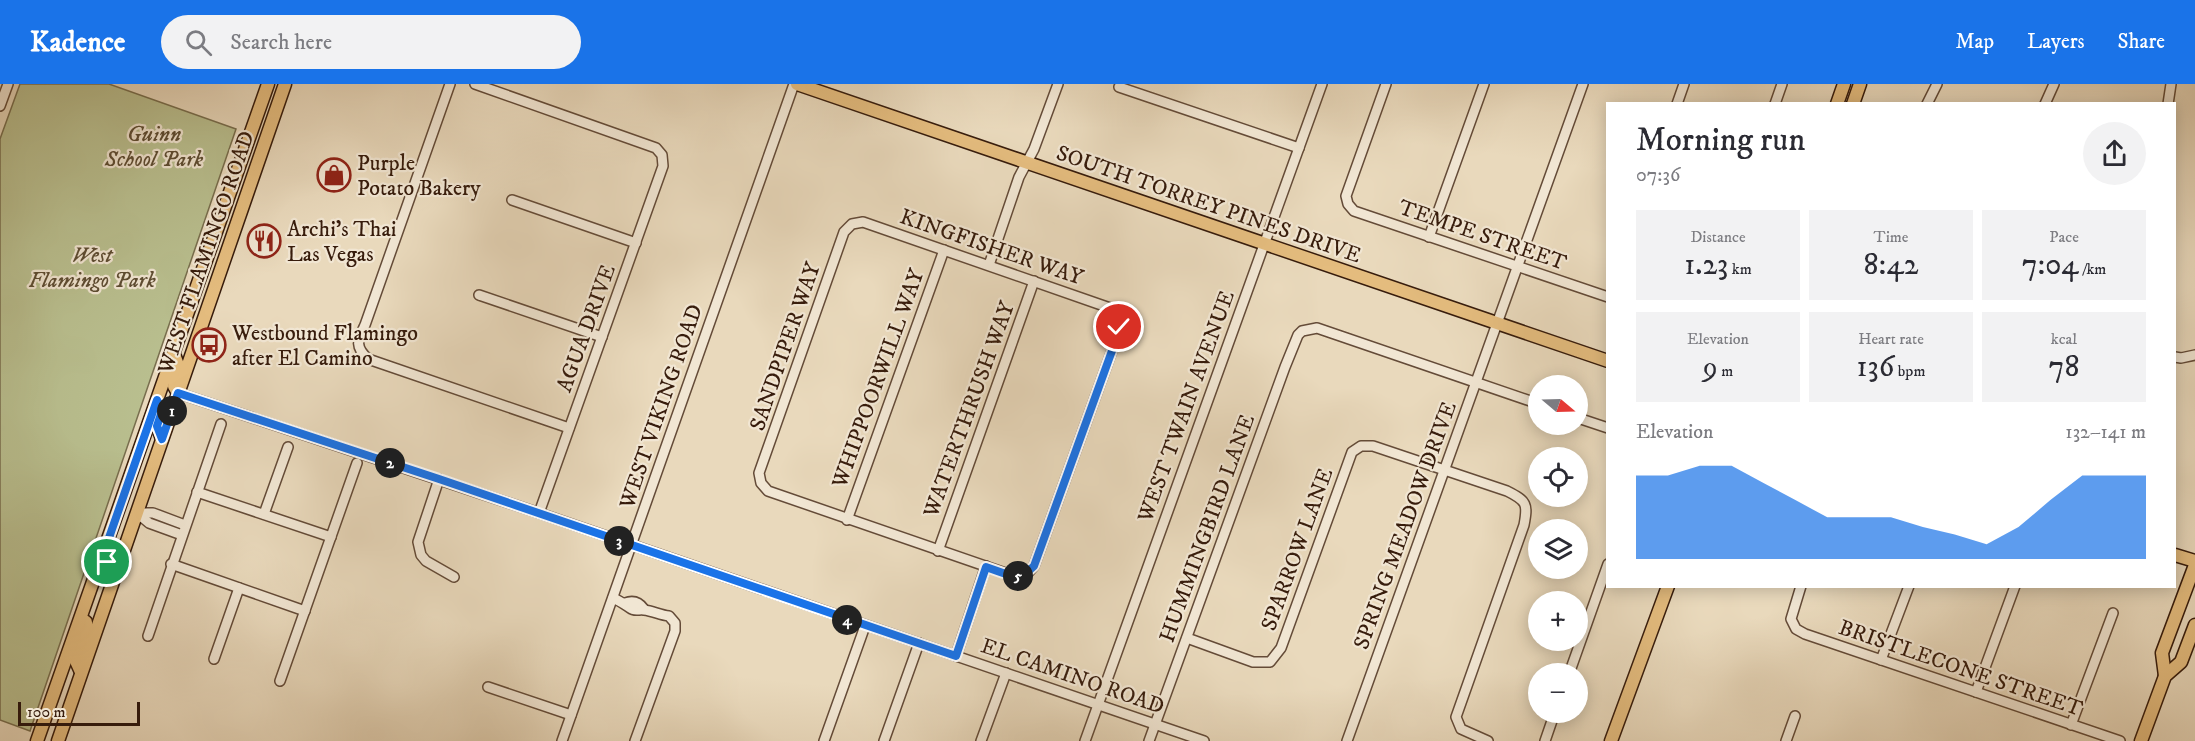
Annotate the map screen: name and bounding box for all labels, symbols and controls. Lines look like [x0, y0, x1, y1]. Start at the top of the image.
search box [161, 15, 581, 69]
text: Kadence [30, 25, 125, 60]
icon: search [182, 26, 215, 59]
text: Search here [230, 29, 332, 56]
text: Map [1955, 29, 1994, 55]
text: Layers [2027, 29, 2085, 55]
text: Share [2118, 29, 2165, 55]
text: Morning run [1636, 120, 1805, 161]
park label: Guinn School Park [104, 121, 204, 173]
button: share [2083, 122, 2146, 185]
street label: WEST FLAMINGO ROAD [152, 127, 261, 379]
street label: SOUTH TORREY PINES DRIVE [1053, 139, 1364, 269]
place label: Purple Potato Bakery [357, 150, 481, 202]
shop icon: Purple Potato Bakery [316, 157, 352, 193]
text: 07:36 [1636, 163, 1680, 188]
street label: TEMPE STREET [1395, 194, 1570, 277]
street label: KINGFISHER WAY [896, 203, 1088, 292]
place label: Archi's Thai Las Vegas [287, 216, 396, 268]
restaurant icon: Archi's Thai Las Vegas [246, 223, 282, 259]
text: Distance [1690, 227, 1746, 247]
text: Time [1874, 227, 1908, 247]
text: Pace [2049, 227, 2079, 247]
park label: West Flamingo Park [28, 242, 156, 294]
text: 1.23 [1684, 247, 1728, 284]
text: 8:42 [1864, 247, 1918, 284]
text: 7:04 [2022, 247, 2079, 284]
street label: SANDPIPER WAY [744, 258, 827, 434]
text: km [1728, 259, 1752, 279]
text: /km [2079, 259, 2106, 279]
street label: AGUA DRIVE [551, 261, 622, 396]
street label: WHIPPOORWILL WAY [826, 264, 931, 493]
street label: WEST TWAIN AVENUE [1132, 287, 1241, 527]
street label: WATERTHRUSH WAY [917, 297, 1021, 522]
street label: WEST VIKING ROAD [613, 301, 709, 513]
pin [1093, 301, 1144, 352]
icon: check [1102, 310, 1135, 343]
place label: Westbound Flamingo after El Camino [231, 320, 418, 372]
bus stop icon: Westbound Flamingo after El Camino [191, 327, 227, 363]
text: Elevation [1687, 329, 1749, 349]
text: Heart rate [1858, 329, 1924, 349]
text: kcal [2051, 329, 2077, 349]
text: 9 [1703, 349, 1718, 386]
text: 136 [1857, 349, 1894, 386]
text: 78 [2049, 349, 2079, 386]
text: m [1718, 361, 1733, 381]
text: bpm [1894, 361, 1925, 381]
north arrow [1528, 375, 1588, 435]
map controls [1528, 375, 1588, 723]
pin: 1 [157, 396, 187, 426]
street label: SPRING MEADOW DRIVE [1348, 398, 1463, 653]
text: 1 [169, 401, 175, 421]
street label: HUMMINGBIRD LANE [1154, 411, 1261, 646]
text: Elevation [1636, 420, 1713, 445]
text: 132–141 m [2065, 420, 2146, 445]
button: locate [1528, 447, 1588, 507]
pin: 2 [375, 448, 405, 478]
text: 2 [386, 453, 394, 473]
street label: SPARROW LANE [1255, 465, 1339, 634]
button: layers [1528, 519, 1588, 579]
pin: 3 [604, 526, 634, 556]
text: 3 [616, 531, 622, 551]
pin [81, 536, 132, 587]
icon: arrive [90, 545, 123, 578]
pin: 5 [1003, 561, 1033, 591]
text: 5 [1014, 566, 1022, 586]
button: + [1528, 591, 1588, 651]
pin: 4 [832, 605, 862, 635]
text: 4 [842, 610, 852, 630]
street label: BRISTLECONE STREET [1835, 614, 2086, 723]
street label: EL CAMINO ROAD [977, 632, 1168, 720]
button: − [1528, 663, 1588, 723]
scale bar [18, 699, 140, 726]
text: 100 m [27, 702, 66, 722]

